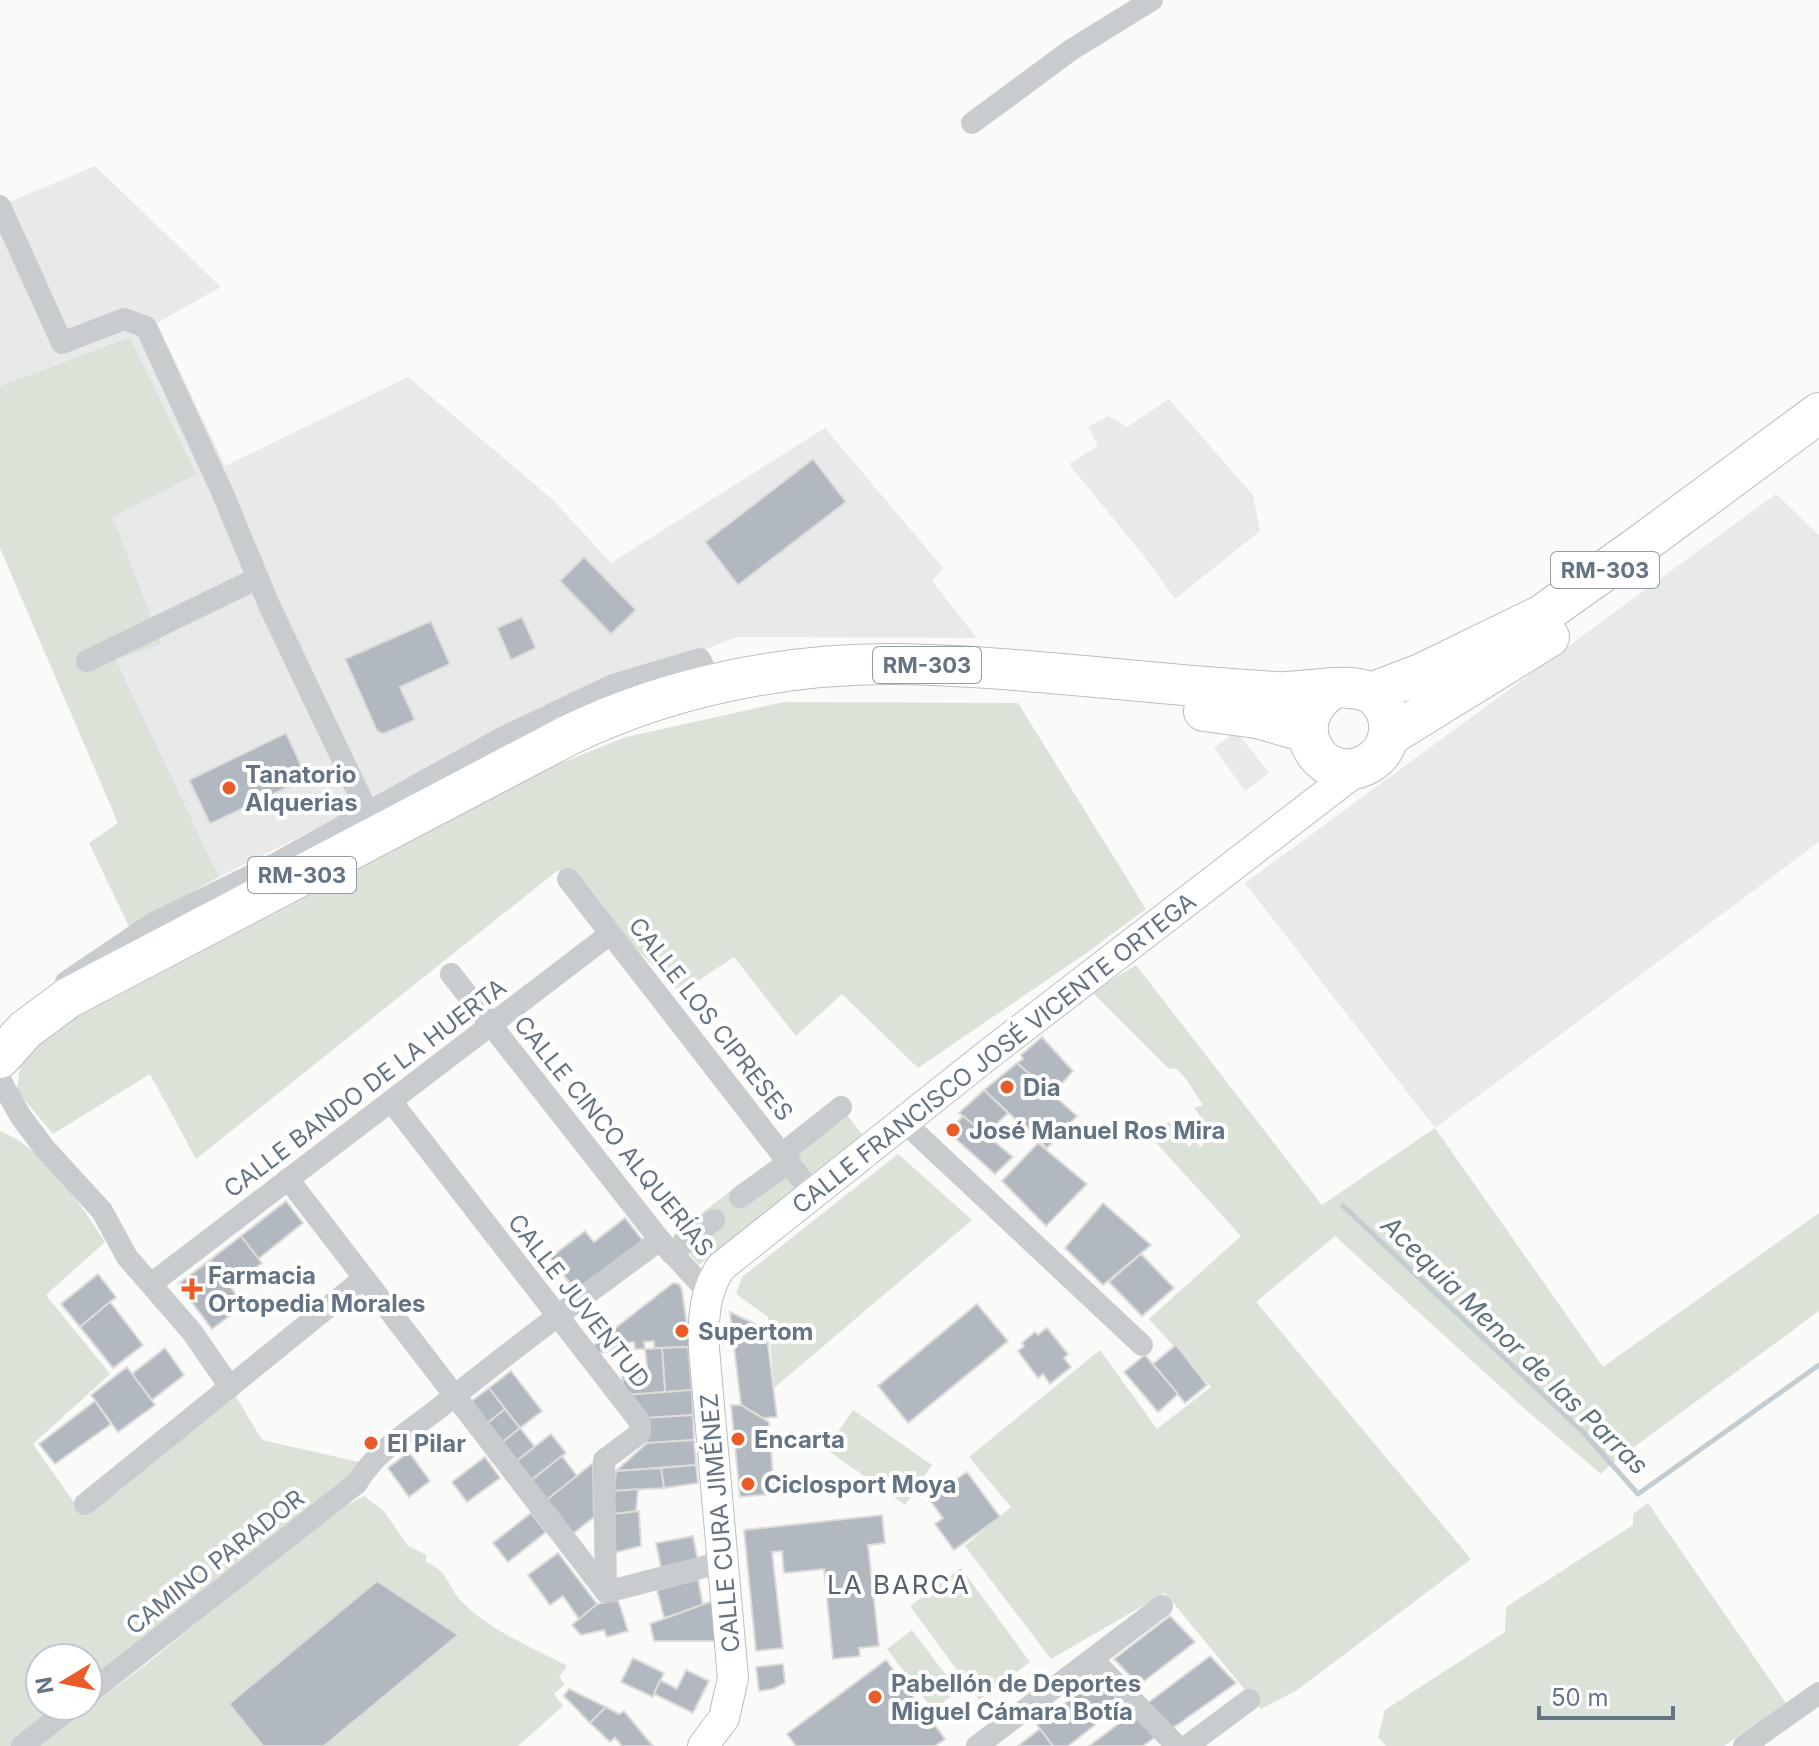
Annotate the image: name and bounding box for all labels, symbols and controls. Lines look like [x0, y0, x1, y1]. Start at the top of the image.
road number: RM-303 [1551, 552, 1659, 588]
road number: RM-303 [873, 647, 981, 683]
place label: Tanatorio Alquerias [245, 760, 358, 817]
marker: Tanatorio Alquerias [220, 779, 238, 797]
road number: RM-303 [248, 857, 356, 893]
street label: CALLE FRANCISCO JOSÉ VICENTE ORTEGA [786, 886, 1202, 1220]
street label: CALLE LOS CIPRESES [623, 912, 799, 1126]
street label: CALLE BANDO DE LA HUERTA [218, 972, 512, 1204]
street label: CALLE CINCO ALQUERÍAS [508, 1009, 721, 1262]
place label: Dia [1023, 1073, 1061, 1102]
marker: Dia [998, 1078, 1016, 1096]
place label: José Manuel Ros Mira [969, 1116, 1225, 1145]
marker: José Manuel Ros Mira [944, 1121, 962, 1139]
street label: CALLE JUVENTUD [502, 1208, 656, 1394]
water label: Acequia Menor de las Parras [1375, 1209, 1655, 1481]
place label: Farmacia Ortopedia Morales [208, 1261, 425, 1318]
marker: Farmacia Ortopedia Morales [183, 1280, 201, 1298]
place label: Supertom [698, 1317, 814, 1346]
marker: Supertom [673, 1322, 691, 1340]
street label: CALLE CURA JIMÉNEZ [693, 1392, 746, 1654]
place label: Encarta [754, 1425, 845, 1454]
place label: El Pilar [387, 1429, 466, 1458]
marker: Encarta [729, 1430, 747, 1448]
marker: El Pilar [362, 1434, 380, 1452]
place label: Ciclosport Moya [764, 1470, 956, 1499]
marker: Ciclosport Moya [739, 1475, 757, 1493]
street label: CAMINO PARADOR [120, 1483, 310, 1641]
district label: LA BARCA [827, 1569, 971, 1600]
north arrow [24, 1642, 104, 1722]
place label: Pabellón de Deportes Miguel Cámara Botía [891, 1669, 1141, 1726]
scale bar [1539, 1670, 1673, 1720]
text: N [30, 1675, 59, 1696]
text: 50 m [1551, 1683, 1609, 1712]
marker: Pabellón de Deportes Miguel Cámara Botía [866, 1688, 884, 1706]

